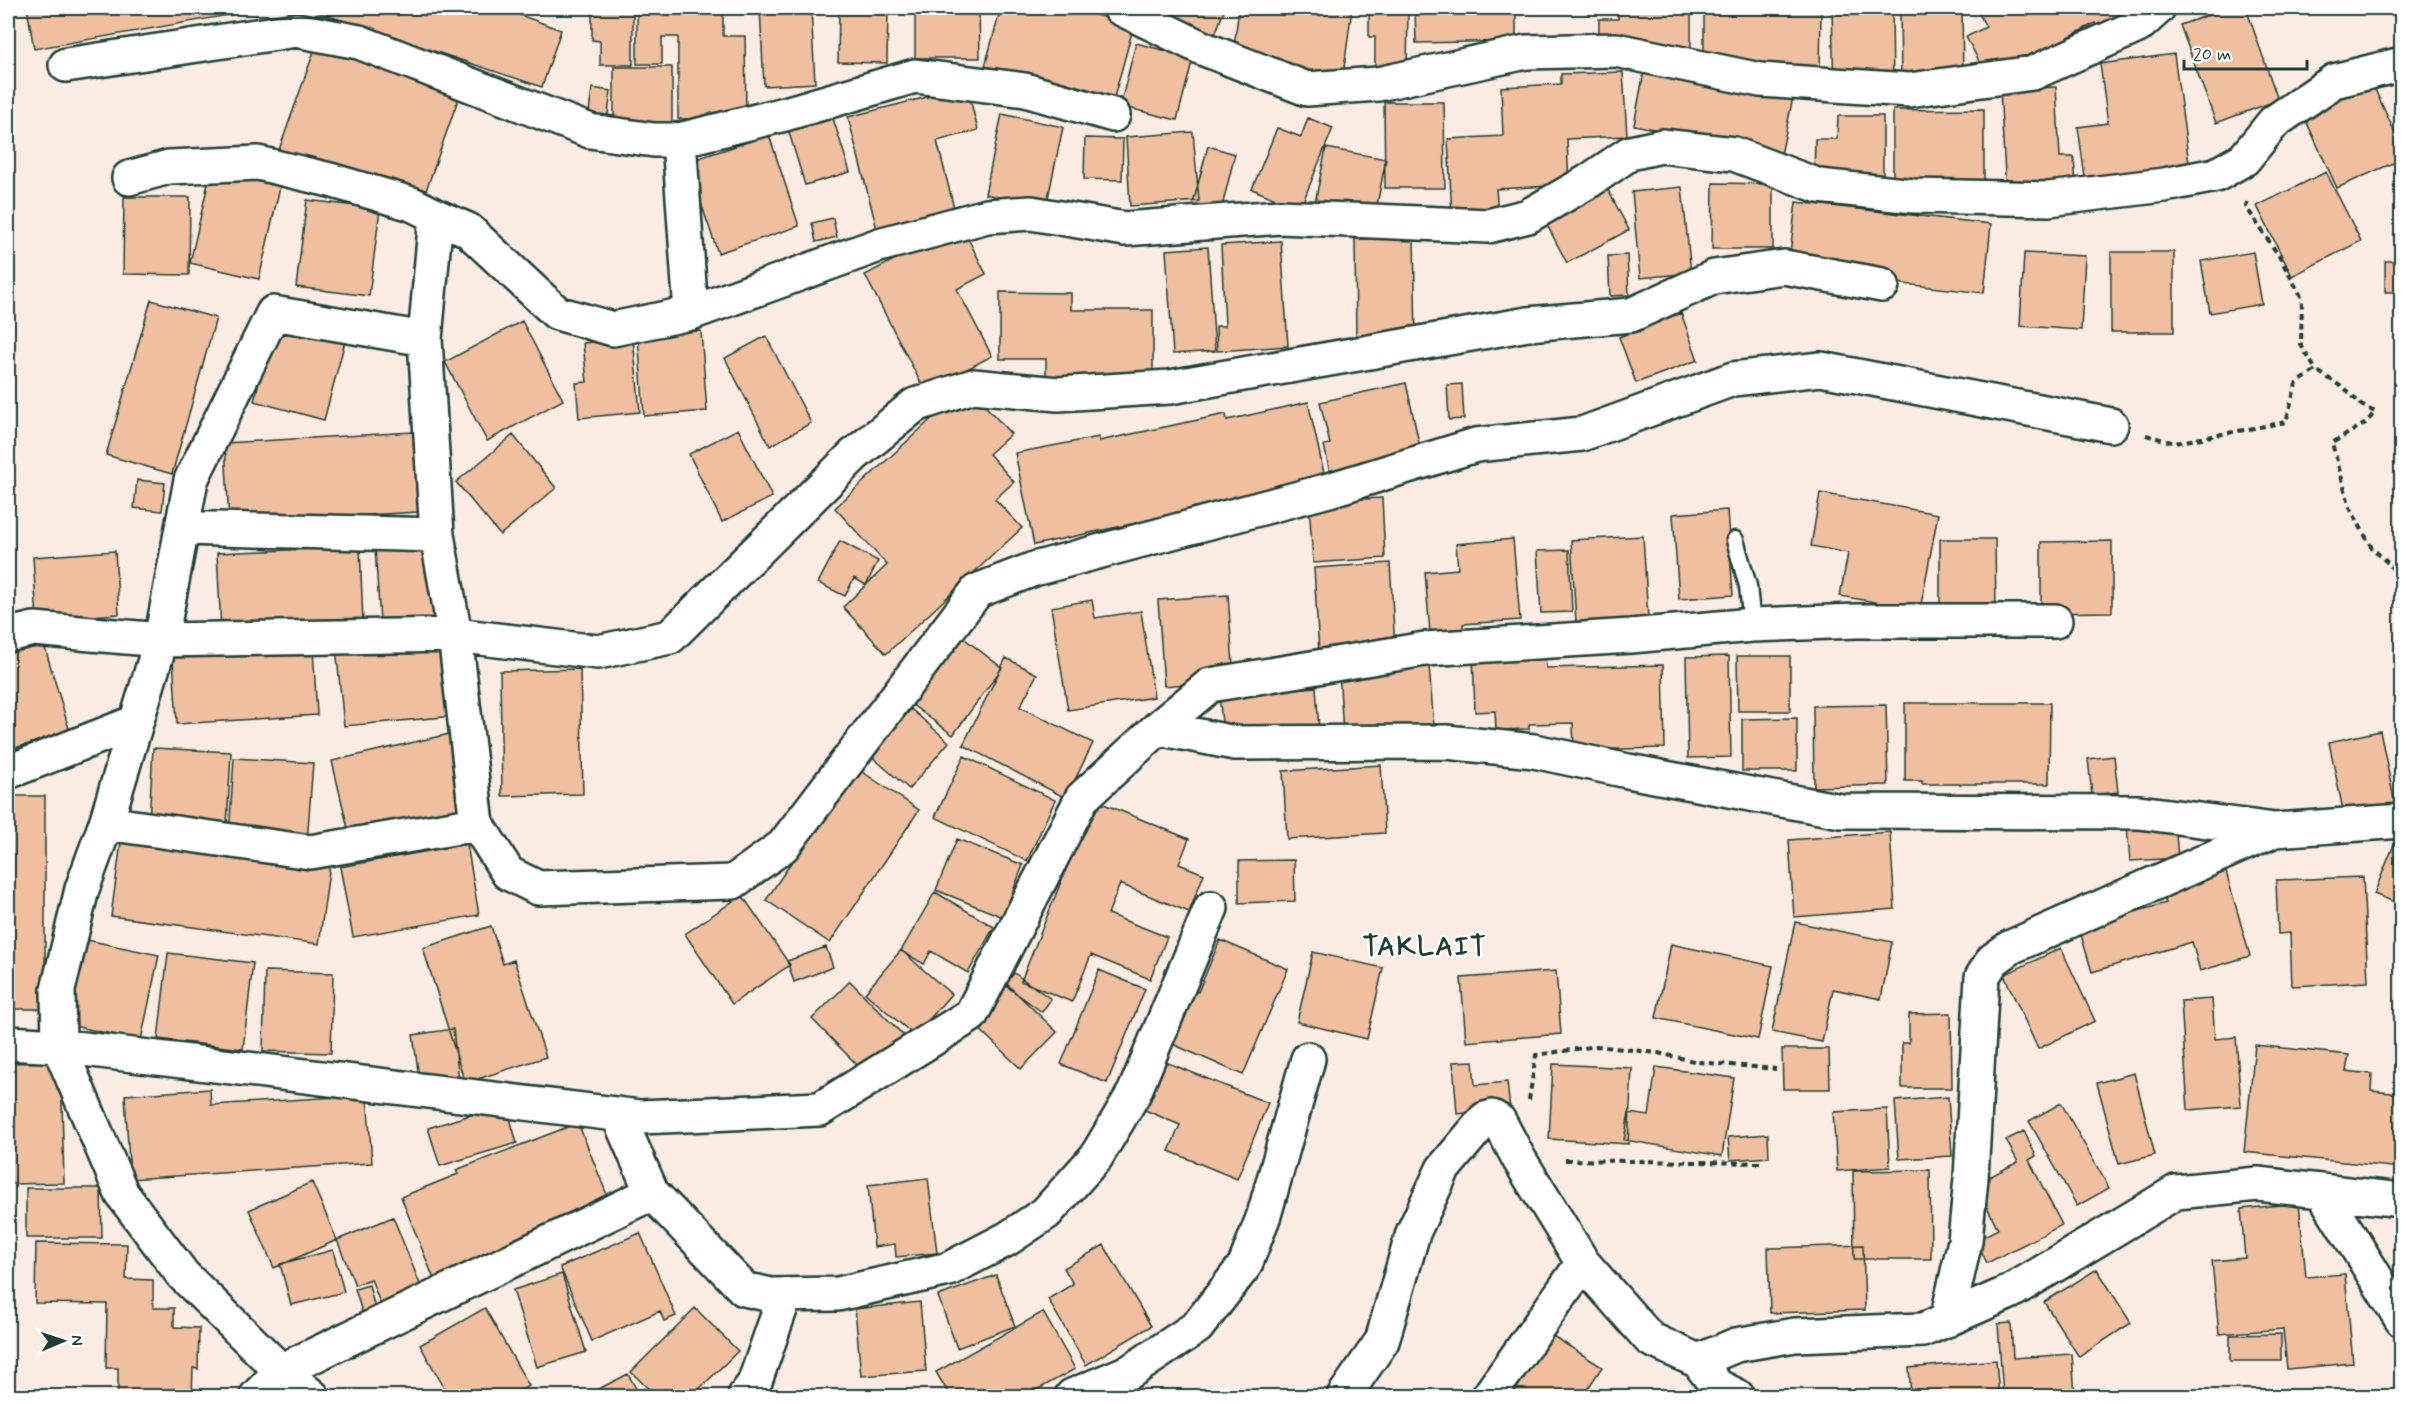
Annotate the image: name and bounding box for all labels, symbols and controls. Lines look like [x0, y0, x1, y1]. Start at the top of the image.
scale bar [2184, 33, 2307, 71]
text: 20 m [2193, 43, 2231, 67]
district label: TAKLAIT [1363, 930, 1487, 965]
north arrow [33, 1311, 93, 1371]
text: N [66, 1335, 87, 1346]

